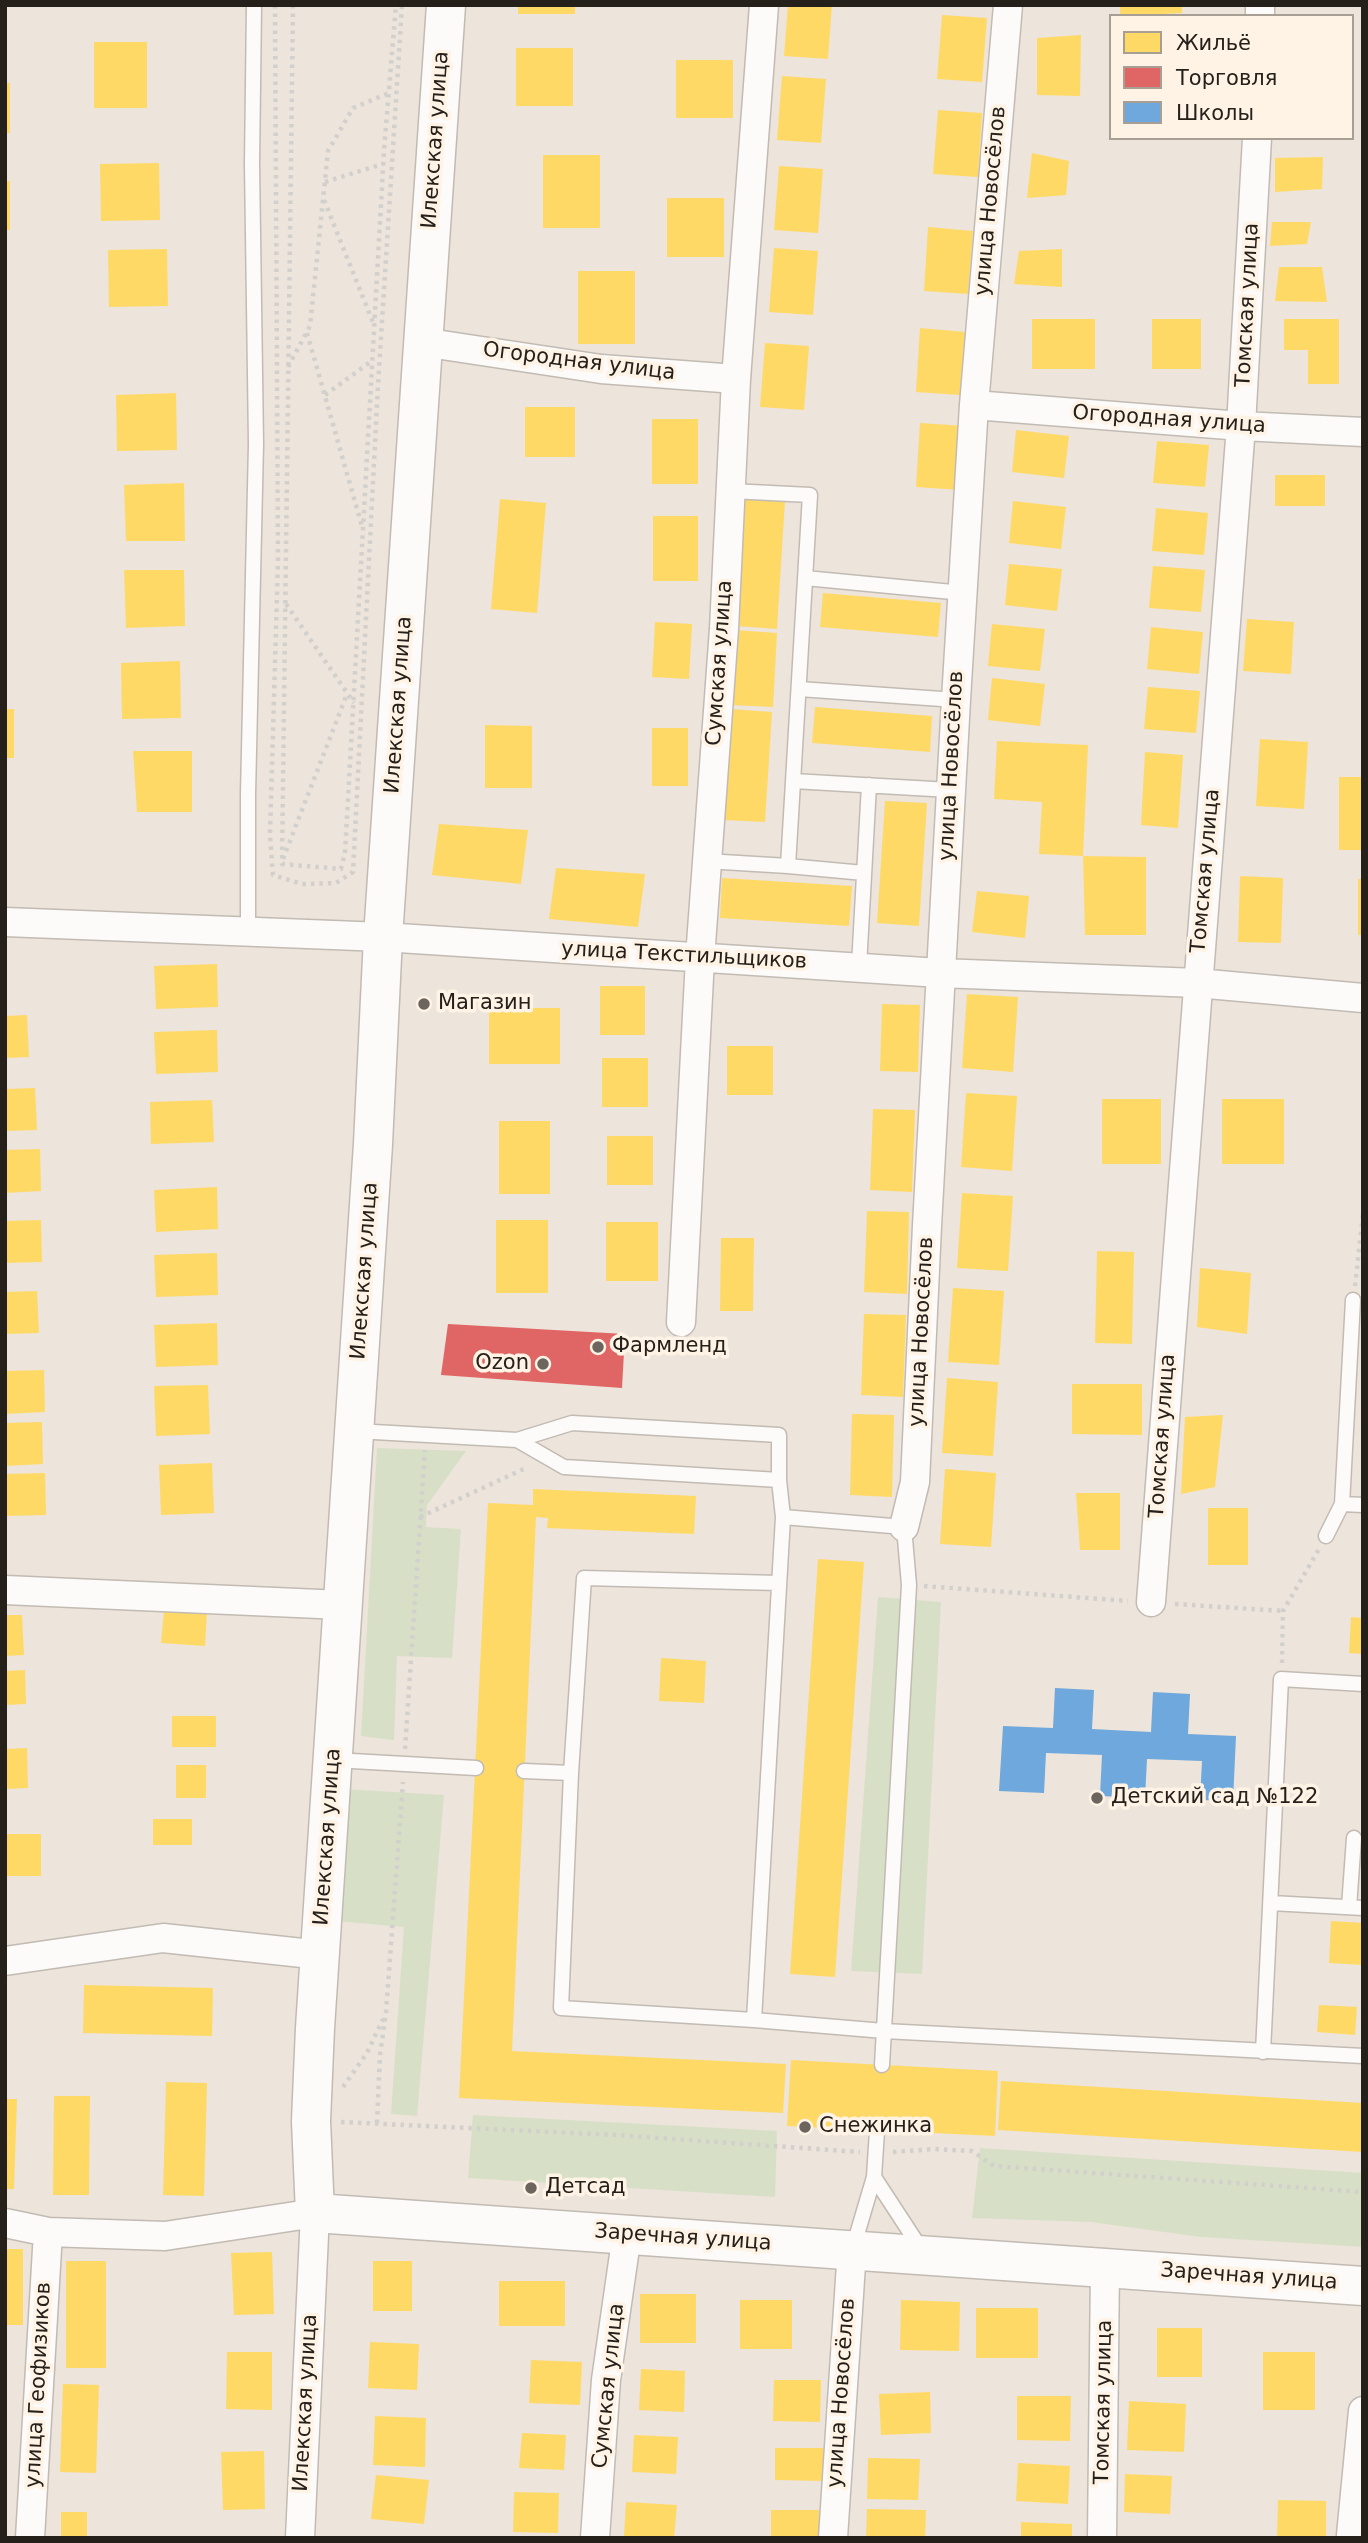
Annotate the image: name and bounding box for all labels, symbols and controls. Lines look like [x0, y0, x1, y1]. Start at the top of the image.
legend [1109, 14, 1354, 140]
text: Жильё [1176, 31, 1251, 55]
street label: Илекская улица [417, 50, 455, 230]
text: Торговля [1176, 66, 1277, 90]
text: Школы [1176, 101, 1254, 125]
street label: улица Новосёлов [970, 105, 1012, 297]
street label: Томская улица [1231, 222, 1265, 388]
street label: Огородная улица [481, 338, 677, 386]
street label: Огородная улица [1072, 401, 1266, 439]
street label: Сумская улица [702, 579, 738, 747]
street label: Илекская улица [380, 615, 418, 795]
street label: улица Новосёлов [934, 670, 970, 862]
street label: Томская улица [1186, 788, 1226, 954]
street label: улица Текстильщиков [560, 937, 808, 975]
place label: Магазин [438, 991, 531, 1017]
marker: Магазин [416, 996, 432, 1012]
street label: Илекская улица [346, 1181, 384, 1361]
street label: улица Новосёлов [904, 1236, 940, 1428]
place label: Фармленд [612, 1334, 727, 1360]
marker: Фармленд [590, 1339, 606, 1355]
place label: Ozon [475, 1351, 529, 1377]
street label: Томская улица [1145, 1353, 1181, 1519]
marker: Ozon [535, 1356, 551, 1372]
street label: Илекская улица [309, 1747, 347, 1927]
place label: Детский сад №122 [1111, 1785, 1318, 1811]
marker: Детский сад №122 [1089, 1790, 1105, 1806]
place label: Снежинка [819, 2114, 932, 2140]
marker: Снежинка [797, 2119, 813, 2135]
place label: Детсад [545, 2175, 625, 2201]
marker: Детсад [523, 2180, 539, 2196]
street label: Заречная улица [594, 2219, 772, 2257]
street label: Заречная улица [1160, 2258, 1338, 2296]
street label: улица Геофизиков [21, 2281, 57, 2489]
street label: улица Новосёлов [823, 2297, 861, 2489]
street label: Сумская улица [588, 2302, 630, 2470]
street label: Илекская улица [289, 2314, 323, 2492]
street label: Томская улица [1090, 2319, 1118, 2485]

